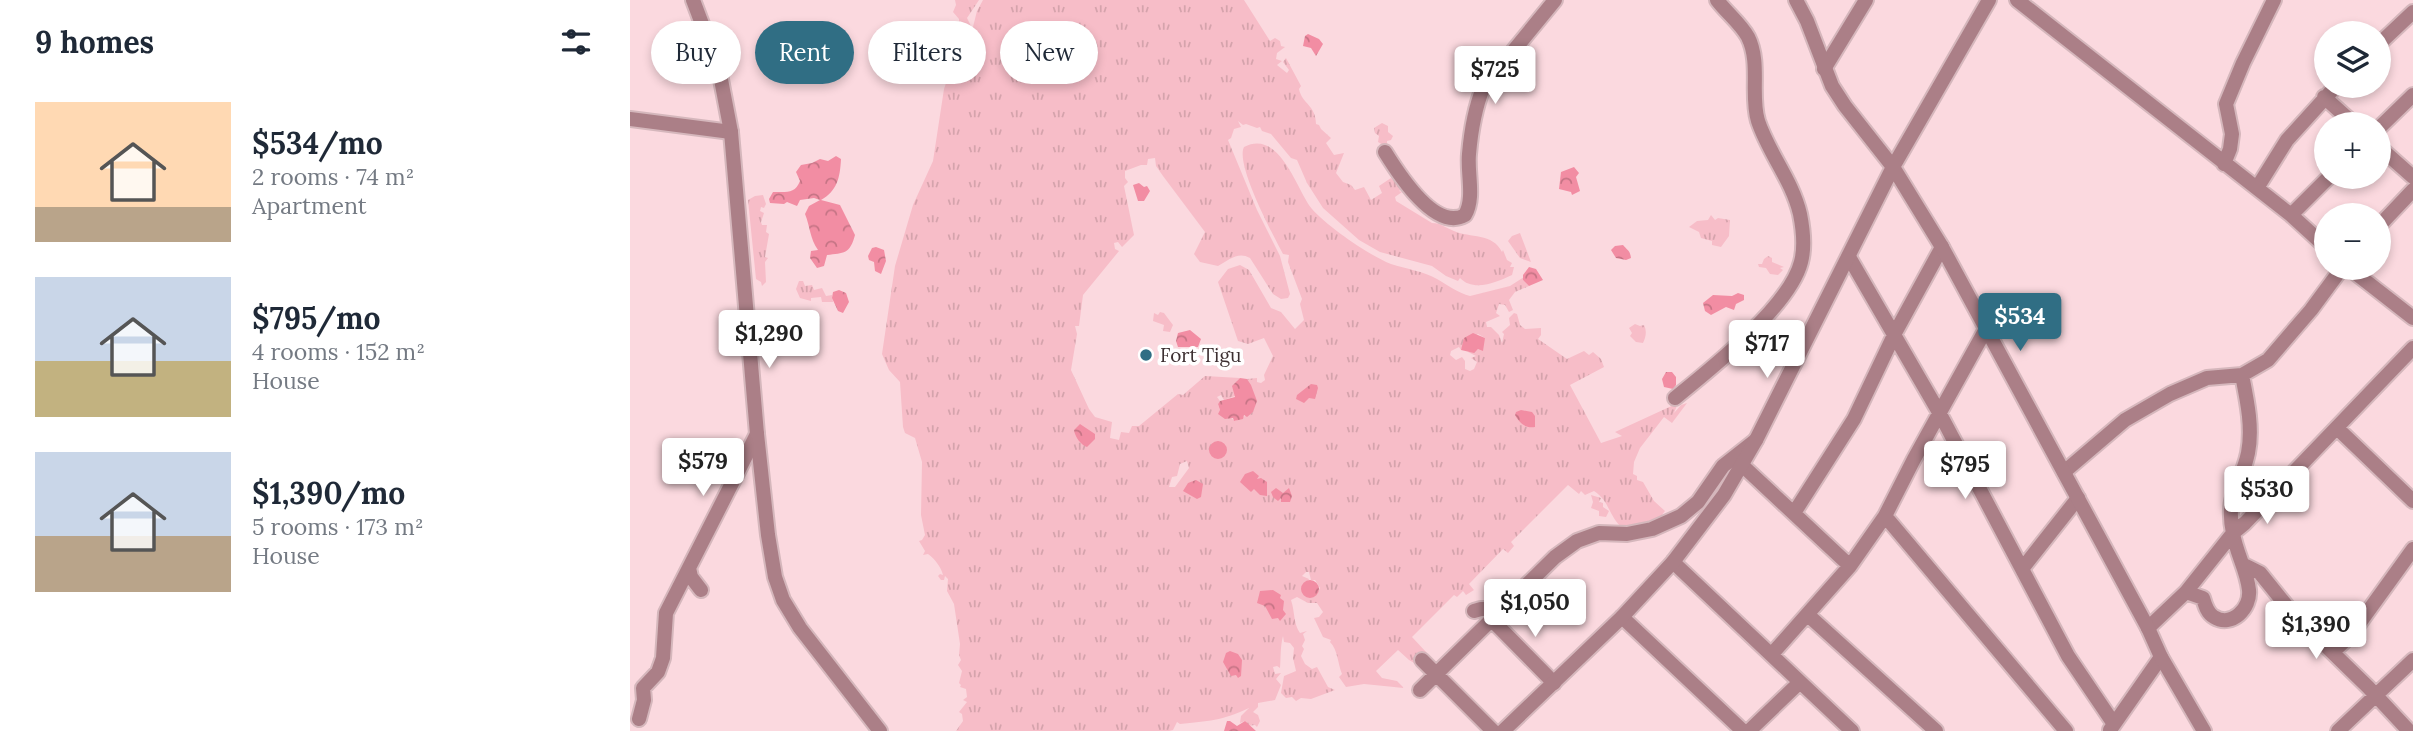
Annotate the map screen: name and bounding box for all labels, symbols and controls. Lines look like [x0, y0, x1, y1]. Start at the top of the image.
chip: Buy [651, 21, 741, 84]
chip: Rent [755, 21, 854, 84]
chip: Filters [868, 21, 986, 84]
chip: New [1000, 21, 1098, 84]
map controls [2314, 21, 2391, 280]
button: layers [2314, 21, 2391, 98]
text: 9 homes [35, 23, 154, 61]
icon: filters [557, 23, 595, 61]
pin: $725 [1454, 46, 1536, 106]
text: $725 [1471, 54, 1520, 83]
button: + [2314, 112, 2391, 189]
text: $534/mo [252, 124, 383, 162]
icon: home [91, 130, 175, 214]
text: 2 rooms · 74 m² [252, 162, 414, 191]
text: Apartment [252, 191, 367, 220]
button: − [2314, 203, 2391, 280]
pin: $534 [1979, 294, 2061, 353]
text: $795/mo [252, 299, 380, 337]
text: $534 [1994, 301, 2046, 330]
icon: home [91, 305, 175, 389]
pin: $1,290 [712, 310, 826, 370]
text: $1,290 [735, 318, 803, 347]
pin: $717 [1726, 320, 1808, 380]
text: $717 [1745, 328, 1789, 357]
text: 4 rooms · 152 m² [252, 337, 425, 366]
place label: Fort Tigu [1160, 343, 1241, 367]
marker: Fort Tigu [1138, 347, 1154, 363]
text: House [252, 366, 320, 395]
pin: $579 [662, 438, 744, 498]
pin: $795 [1924, 442, 2006, 501]
text: $579 [678, 446, 728, 475]
text: $795 [1940, 449, 1990, 478]
pin: $530 [2226, 466, 2308, 526]
text: $1,390/mo [252, 474, 405, 512]
text: $530 [2240, 474, 2294, 503]
icon: home [91, 480, 175, 564]
text: 5 rooms · 173 m² [252, 512, 424, 541]
text: House [252, 541, 320, 570]
pin: $1,050 [1478, 580, 1592, 639]
text: $1,050 [1500, 587, 1570, 616]
pin: $1,390 [2259, 602, 2373, 661]
text: $1,390 [2281, 609, 2351, 638]

